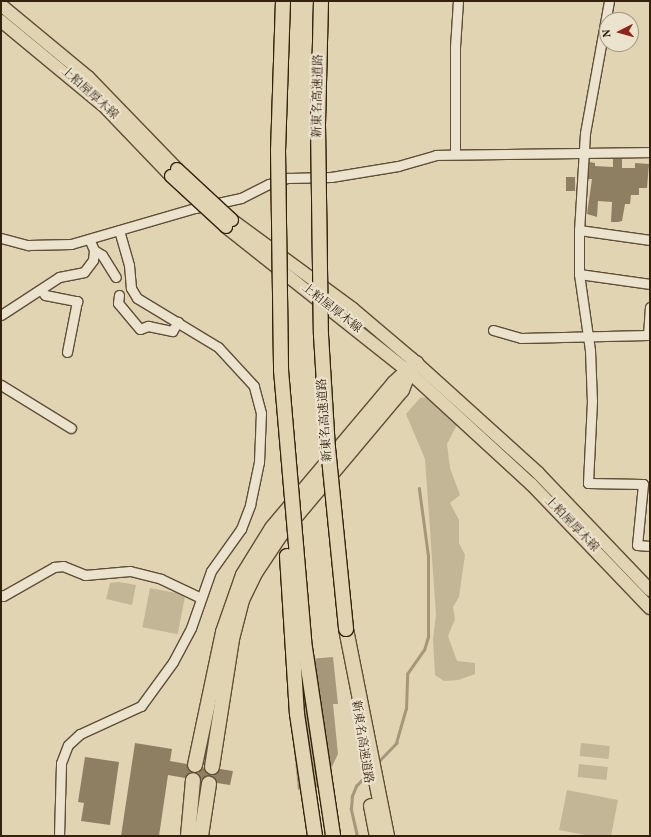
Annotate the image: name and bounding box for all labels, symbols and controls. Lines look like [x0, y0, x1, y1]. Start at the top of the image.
north arrow [599, 12, 639, 52]
text: N [600, 28, 615, 38]
street label: 新東名高速道路 [311, 54, 327, 138]
street label: 上粕屋厚木線 [57, 65, 121, 123]
street label: 上粕屋厚木線 [298, 281, 364, 337]
street label: 新東名高速道路 [316, 378, 336, 462]
street label: 上粕屋厚木線 [541, 494, 601, 556]
street label: 新東名高速道路 [347, 699, 375, 785]

